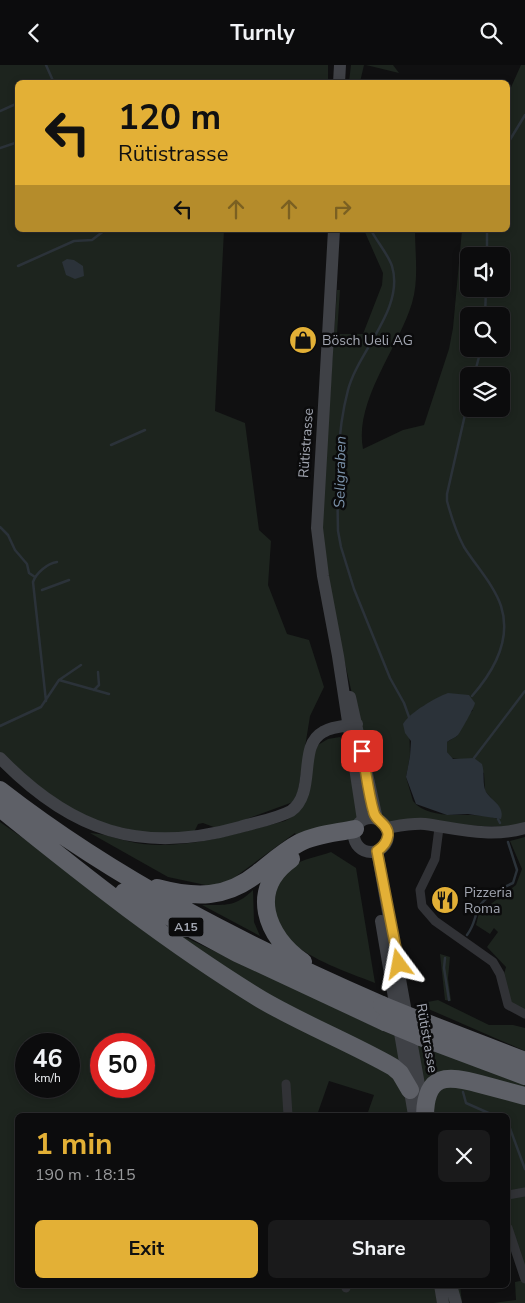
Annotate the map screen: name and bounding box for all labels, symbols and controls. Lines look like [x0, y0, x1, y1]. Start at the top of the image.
text: Turnly [230, 18, 295, 48]
icon: back [20, 19, 48, 47]
icon: search [477, 19, 505, 47]
text: 120 m [118, 94, 221, 141]
icon: left [35, 100, 100, 165]
text: Rütistrasse [118, 139, 228, 169]
icon: left [169, 195, 197, 223]
icon: ahead [222, 195, 250, 223]
icon: ahead [275, 195, 303, 223]
icon: right [328, 195, 356, 223]
map controls [460, 247, 510, 417]
button: sound [460, 247, 510, 297]
button: search [460, 307, 510, 357]
shop icon: Bösch Ueli AG [288, 325, 318, 355]
place label: Bösch Ueli AG [322, 331, 413, 350]
button: layers [460, 367, 510, 417]
street label: Rütistrasse [294, 407, 318, 479]
water label: Seligraben [329, 436, 351, 508]
pin [341, 730, 383, 772]
icon: arrive [348, 737, 376, 765]
place label: Pizzeria Roma [464, 883, 512, 918]
restaurant icon: Pizzeria Roma [430, 885, 460, 915]
road number: A15 [168, 917, 204, 937]
position arrow [372, 937, 424, 989]
street label: Rütistrasse [412, 1002, 442, 1074]
speed limit sign: 50 [90, 1033, 155, 1098]
text: 46 [32, 1042, 63, 1076]
text: km/h [34, 1070, 61, 1086]
text: 1 min [35, 1124, 113, 1165]
button: close [438, 1130, 490, 1182]
text: 190 m · 18:15 [35, 1164, 136, 1186]
button: Exit [35, 1220, 258, 1278]
button: Share [268, 1220, 490, 1278]

